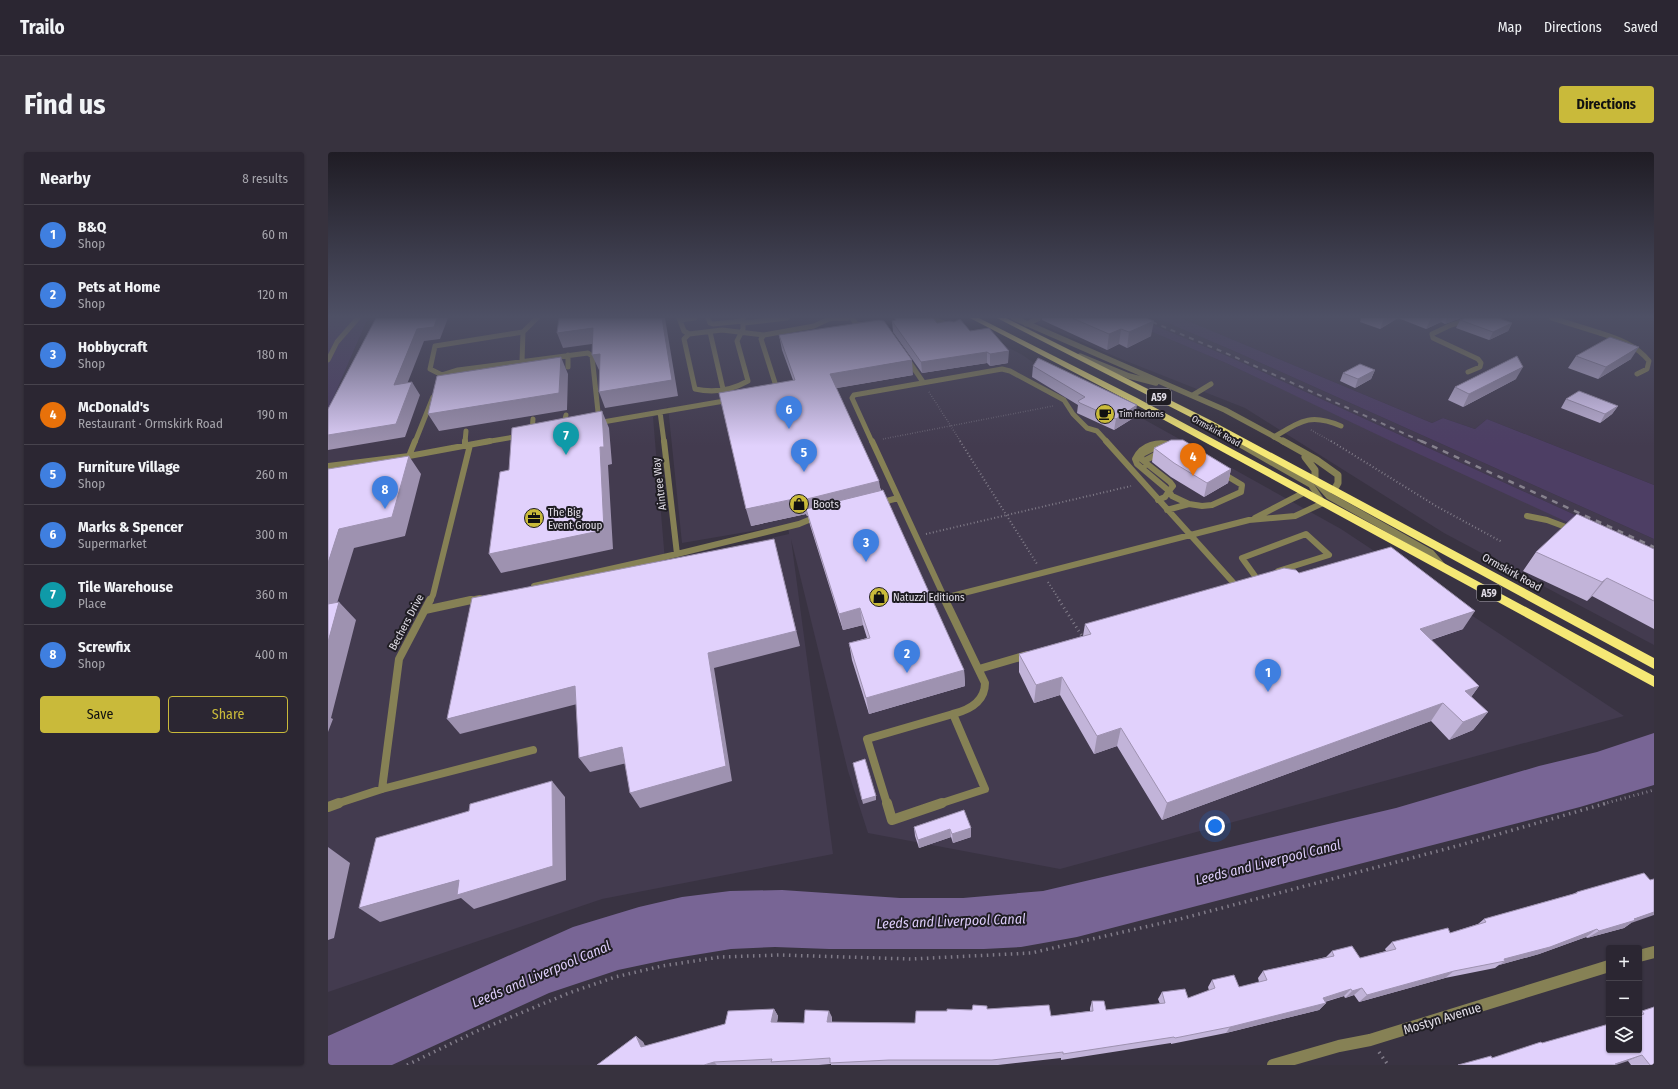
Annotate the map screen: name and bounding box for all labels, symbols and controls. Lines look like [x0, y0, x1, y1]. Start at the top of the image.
text: Trailo [20, 16, 65, 39]
text: Map [1498, 19, 1522, 36]
text: Directions [1544, 19, 1602, 36]
text: Saved [1624, 19, 1658, 36]
button: Directions [1559, 86, 1654, 123]
text: Find us [24, 88, 106, 121]
text: Nearby [40, 168, 91, 189]
text: 8 results [242, 171, 288, 186]
text: B&Q [78, 218, 106, 236]
text: 1 [50, 227, 56, 242]
text: 60 m [262, 227, 288, 242]
text: Shop [78, 236, 105, 251]
text: Pets at Home [78, 278, 160, 296]
text: 2 [50, 287, 56, 302]
text: 120 m [257, 287, 288, 302]
text: Shop [78, 296, 105, 311]
text: Hobbycraft [78, 338, 148, 356]
text: 3 [50, 347, 56, 362]
text: 180 m [257, 347, 288, 362]
text: Shop [78, 356, 105, 371]
road number: A59 [1147, 389, 1171, 405]
pin: 6 [776, 396, 802, 429]
text: McDonald's [78, 398, 149, 416]
cafe icon: Tim Hortons [1094, 403, 1116, 425]
text: 4 [50, 407, 56, 422]
text: 190 m [257, 407, 288, 422]
place label: Tim Hortons [1119, 409, 1164, 419]
street label: Ormskirk Road [1190, 414, 1242, 449]
text: Restaurant · Ormskirk Road [78, 416, 223, 431]
pin: 7 [553, 422, 579, 455]
pin: 5 [791, 439, 817, 472]
pin: 4 [1180, 443, 1206, 476]
street label: Aintree Way [650, 457, 669, 511]
text: Furniture Village [78, 458, 180, 476]
text: 5 [50, 467, 56, 482]
text: 260 m [256, 467, 288, 482]
text: Shop [78, 476, 105, 491]
pin: 8 [372, 476, 398, 509]
shop icon: Boots [788, 493, 810, 515]
place label: Boots [813, 498, 839, 511]
place label: The Big Event Group [548, 506, 603, 532]
office icon: The Big Event Group [523, 507, 545, 529]
text: Marks & Spencer [78, 518, 183, 536]
text: 6 [50, 527, 56, 542]
text: 300 m [256, 527, 288, 542]
pin: 3 [853, 529, 879, 562]
text: Supermarket [78, 536, 147, 551]
street label: Ormskirk Road [1480, 551, 1544, 594]
text: Tile Warehouse [78, 578, 173, 596]
road number: A59 [1477, 585, 1501, 601]
shop icon: Natuzzi Editions [868, 586, 890, 608]
text: 7 [50, 587, 56, 602]
text: 360 m [256, 587, 288, 602]
place label: Natuzzi Editions [893, 591, 965, 604]
street label: Bechers Drive [386, 592, 427, 653]
text: Place [78, 596, 106, 611]
text: Screwfix [78, 638, 131, 656]
pin: 2 [894, 640, 920, 673]
text: 8 [50, 647, 56, 662]
text: 400 m [255, 647, 288, 662]
text: Shop [78, 656, 105, 671]
pin: 1 [1255, 659, 1281, 692]
button: Save [40, 696, 160, 733]
button: Share [168, 696, 288, 733]
your location [1205, 816, 1225, 836]
water label: Leeds and Liverpool Canal [1194, 836, 1343, 889]
water label: Leeds and Liverpool Canal [876, 910, 1026, 933]
water label: Leeds and Liverpool Canal [469, 937, 614, 1011]
map controls [1606, 945, 1642, 1053]
button: + [1606, 945, 1642, 981]
button: − [1606, 981, 1642, 1017]
street label: Mostyn Avenue [1401, 1000, 1483, 1037]
button: layers [1606, 1017, 1642, 1053]

